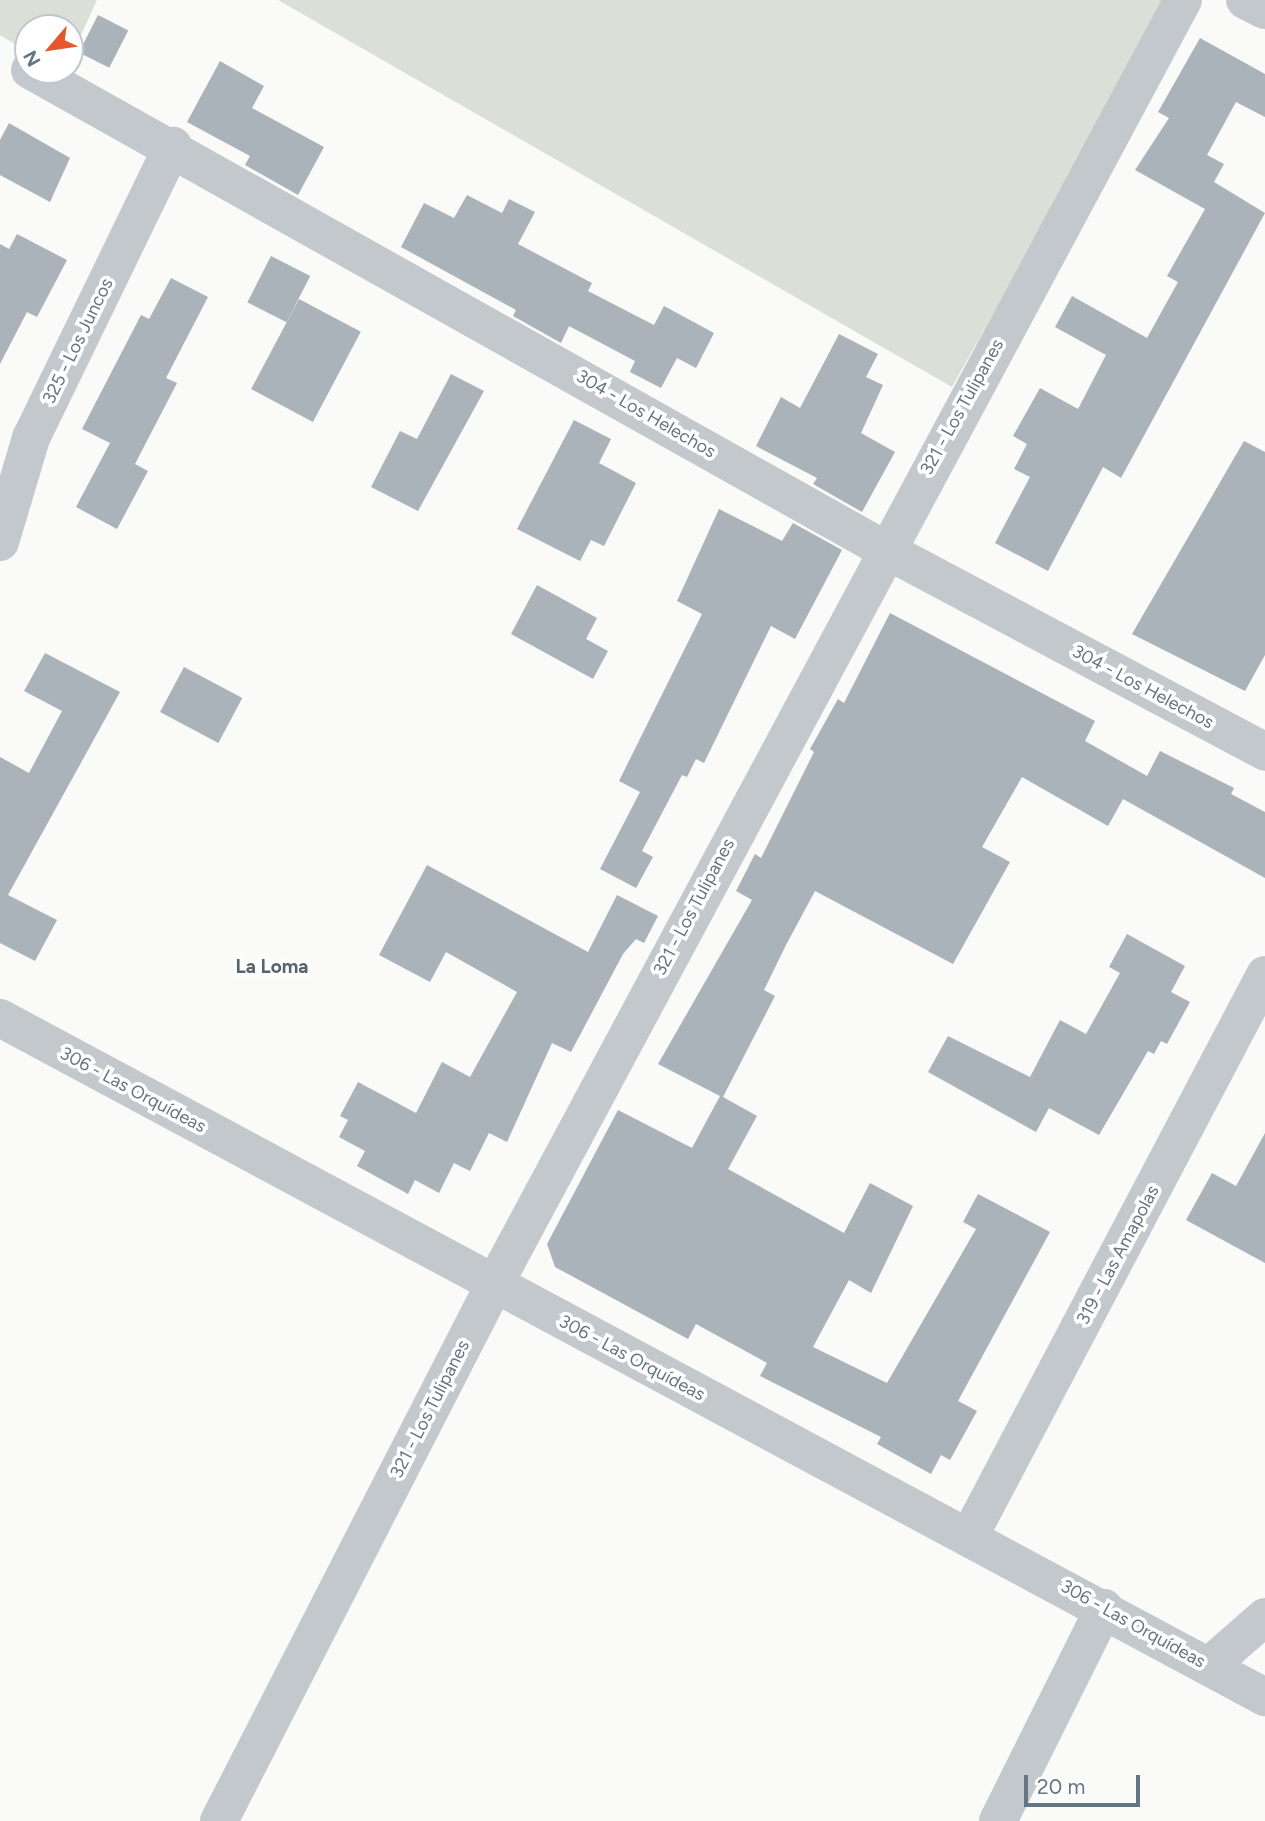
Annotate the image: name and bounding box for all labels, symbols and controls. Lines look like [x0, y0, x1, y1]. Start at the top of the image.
north arrow [14, 14, 84, 84]
text: N [18, 46, 46, 70]
street label: 325 - Los Juncos [38, 275, 118, 407]
street label: 321 - Los Tulipanes [916, 335, 1008, 479]
street label: 304 - Los Helechos [572, 365, 720, 463]
street label: 304 - Los Helechos [1068, 641, 1218, 733]
street label: 321 - Los Tulipanes [649, 835, 739, 979]
district label: La Loma [236, 956, 308, 978]
street label: 306 - Las Orquídeas [56, 1042, 210, 1138]
street label: 319 - Las Amapolas [1072, 1182, 1164, 1328]
street label: 306 - Las Orquídeas [555, 1310, 709, 1406]
street label: 321 - Los Tulipanes [386, 1337, 474, 1481]
street label: 306 - Las Orquídeas [1057, 1575, 1209, 1673]
scale bar [1027, 1762, 1142, 1806]
text: 20 m [1037, 1774, 1085, 1799]

